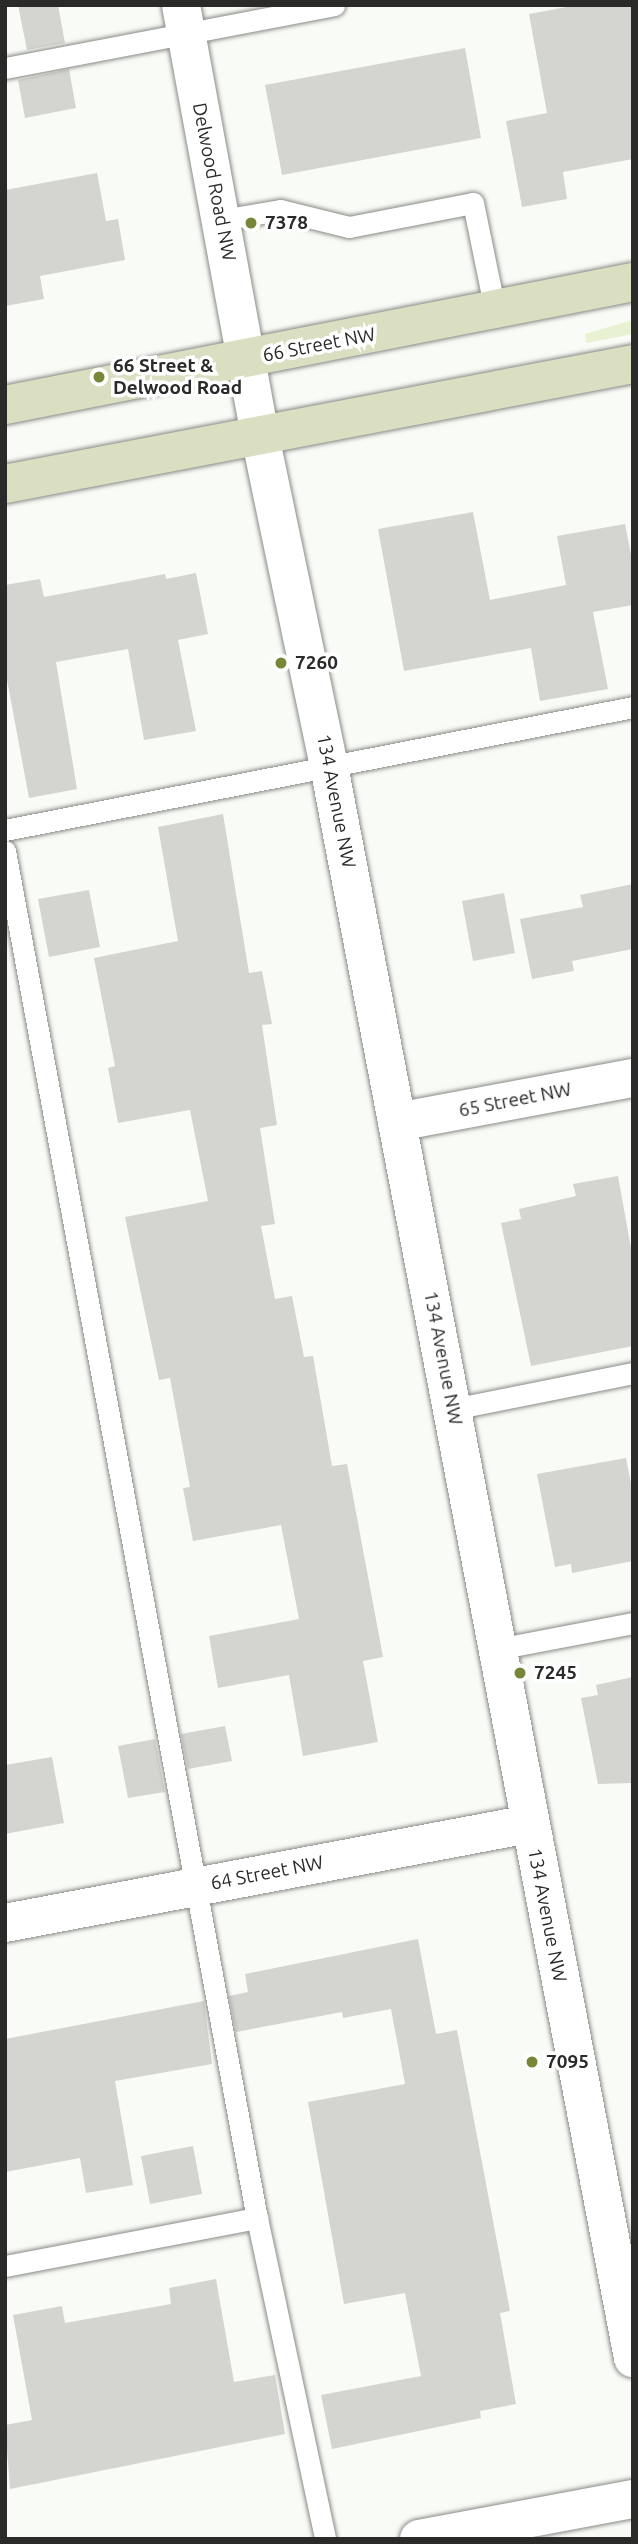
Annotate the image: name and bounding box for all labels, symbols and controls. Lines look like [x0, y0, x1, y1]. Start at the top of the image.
street label: Delwood Road NW [187, 101, 241, 263]
place label: 7378 [265, 212, 308, 234]
marker: 7378 [243, 215, 259, 231]
street label: 66 Street NW [261, 323, 377, 367]
place label: 66 Street & Delwood Road [113, 355, 242, 399]
marker: 66 Street & Delwood Road [91, 369, 107, 385]
place label: 7260 [295, 652, 338, 674]
marker: 7260 [273, 655, 289, 671]
street label: 134 Avenue NW [312, 732, 360, 870]
street label: 65 Street NW [457, 1078, 573, 1122]
street label: 134 Avenue NW [419, 1289, 467, 1427]
place label: 7245 [534, 1662, 577, 1684]
marker: 7245 [512, 1665, 528, 1681]
street label: 134 Avenue NW [523, 1846, 571, 1984]
street label: 64 Street NW [209, 1851, 325, 1895]
place label: 7095 [546, 2051, 589, 2073]
marker: 7095 [524, 2054, 540, 2070]

